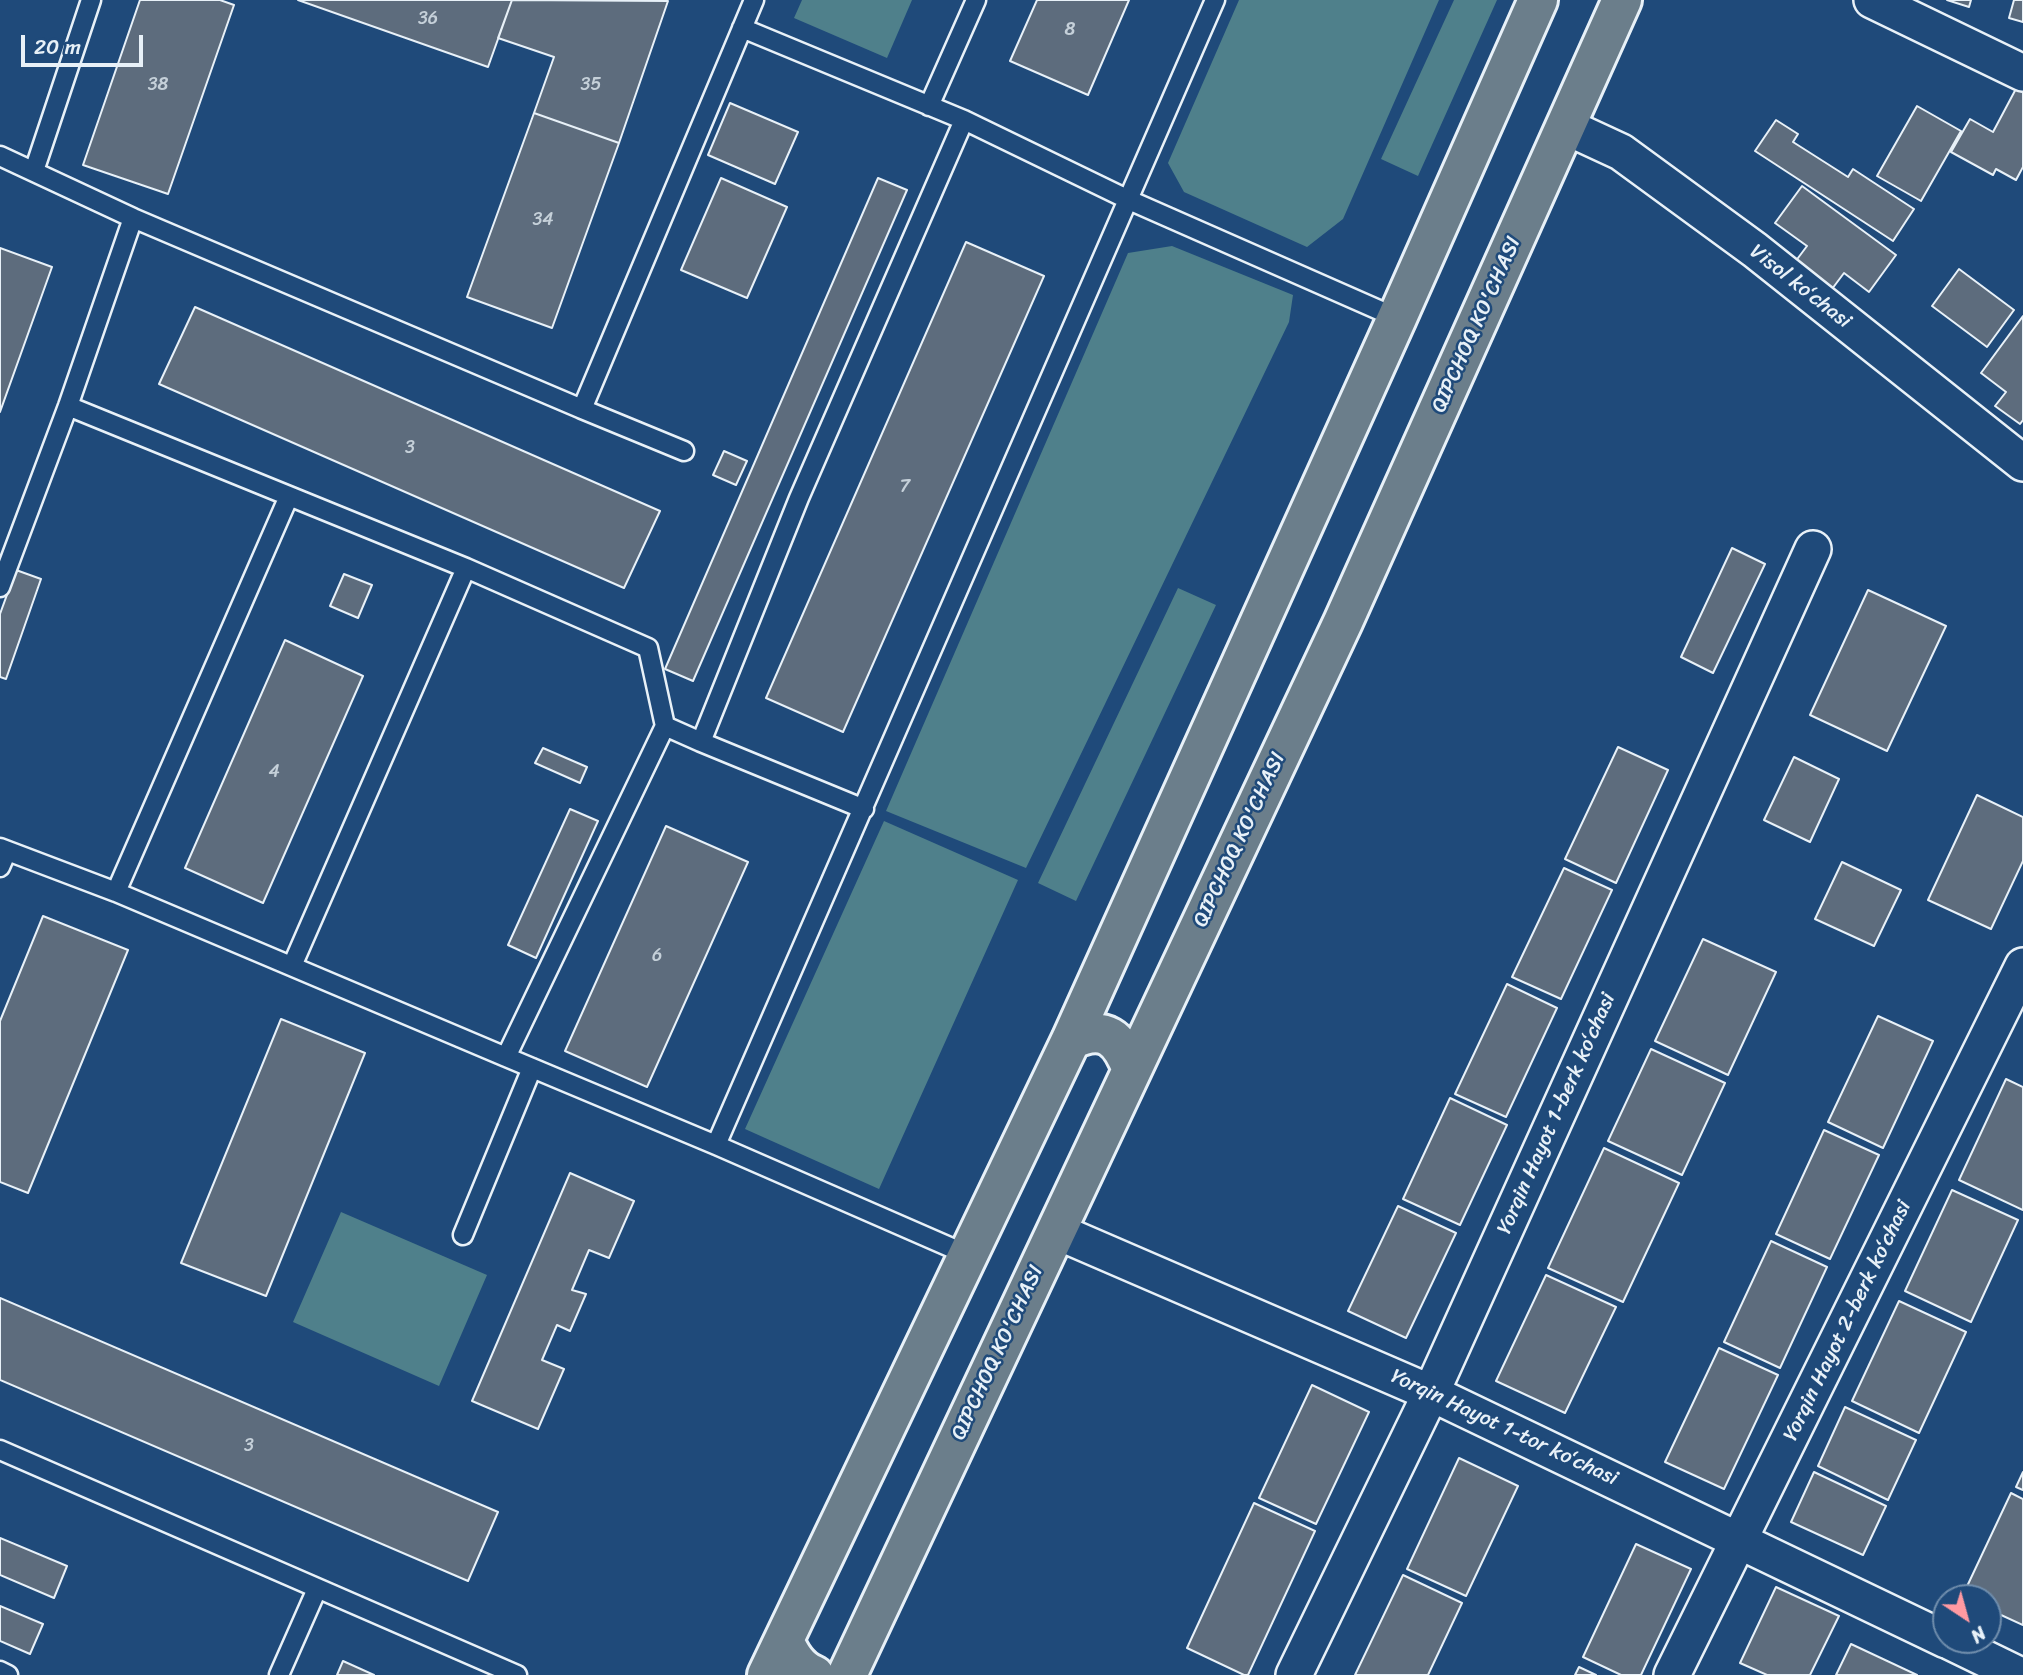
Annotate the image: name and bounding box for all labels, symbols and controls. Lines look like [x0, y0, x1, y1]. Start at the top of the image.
house number: 36 [418, 8, 438, 30]
house number: 8 [1065, 19, 1075, 41]
scale bar [24, 21, 147, 65]
text: 20 m [34, 28, 81, 66]
house number: 38 [148, 74, 168, 96]
house number: 35 [581, 74, 601, 96]
house number: 34 [532, 209, 554, 231]
street label: QIPCHOQ KO'CHASI [1427, 233, 1527, 417]
street label: Visol koʻchasi [1744, 240, 1856, 334]
house number: 3 [405, 437, 415, 459]
house number: 7 [900, 476, 910, 498]
street label: QIPCHOQ KO'CHASI [1188, 749, 1292, 931]
house number: 4 [268, 761, 280, 783]
house number: 6 [652, 945, 662, 967]
street label: Yorqin Hayot 1-berk koʻchasi [1492, 989, 1622, 1239]
street label: Yorqin Hayot 2-berk koʻchasi [1779, 1197, 1917, 1445]
street label: QIPCHOQ KO'CHASI [946, 1262, 1050, 1444]
street label: Yorqin Hayot 1-tor koʻchasi [1386, 1364, 1622, 1492]
house number: 3 [244, 1435, 254, 1457]
north arrow [1932, 1584, 2002, 1654]
text: N [1963, 1618, 1993, 1652]

